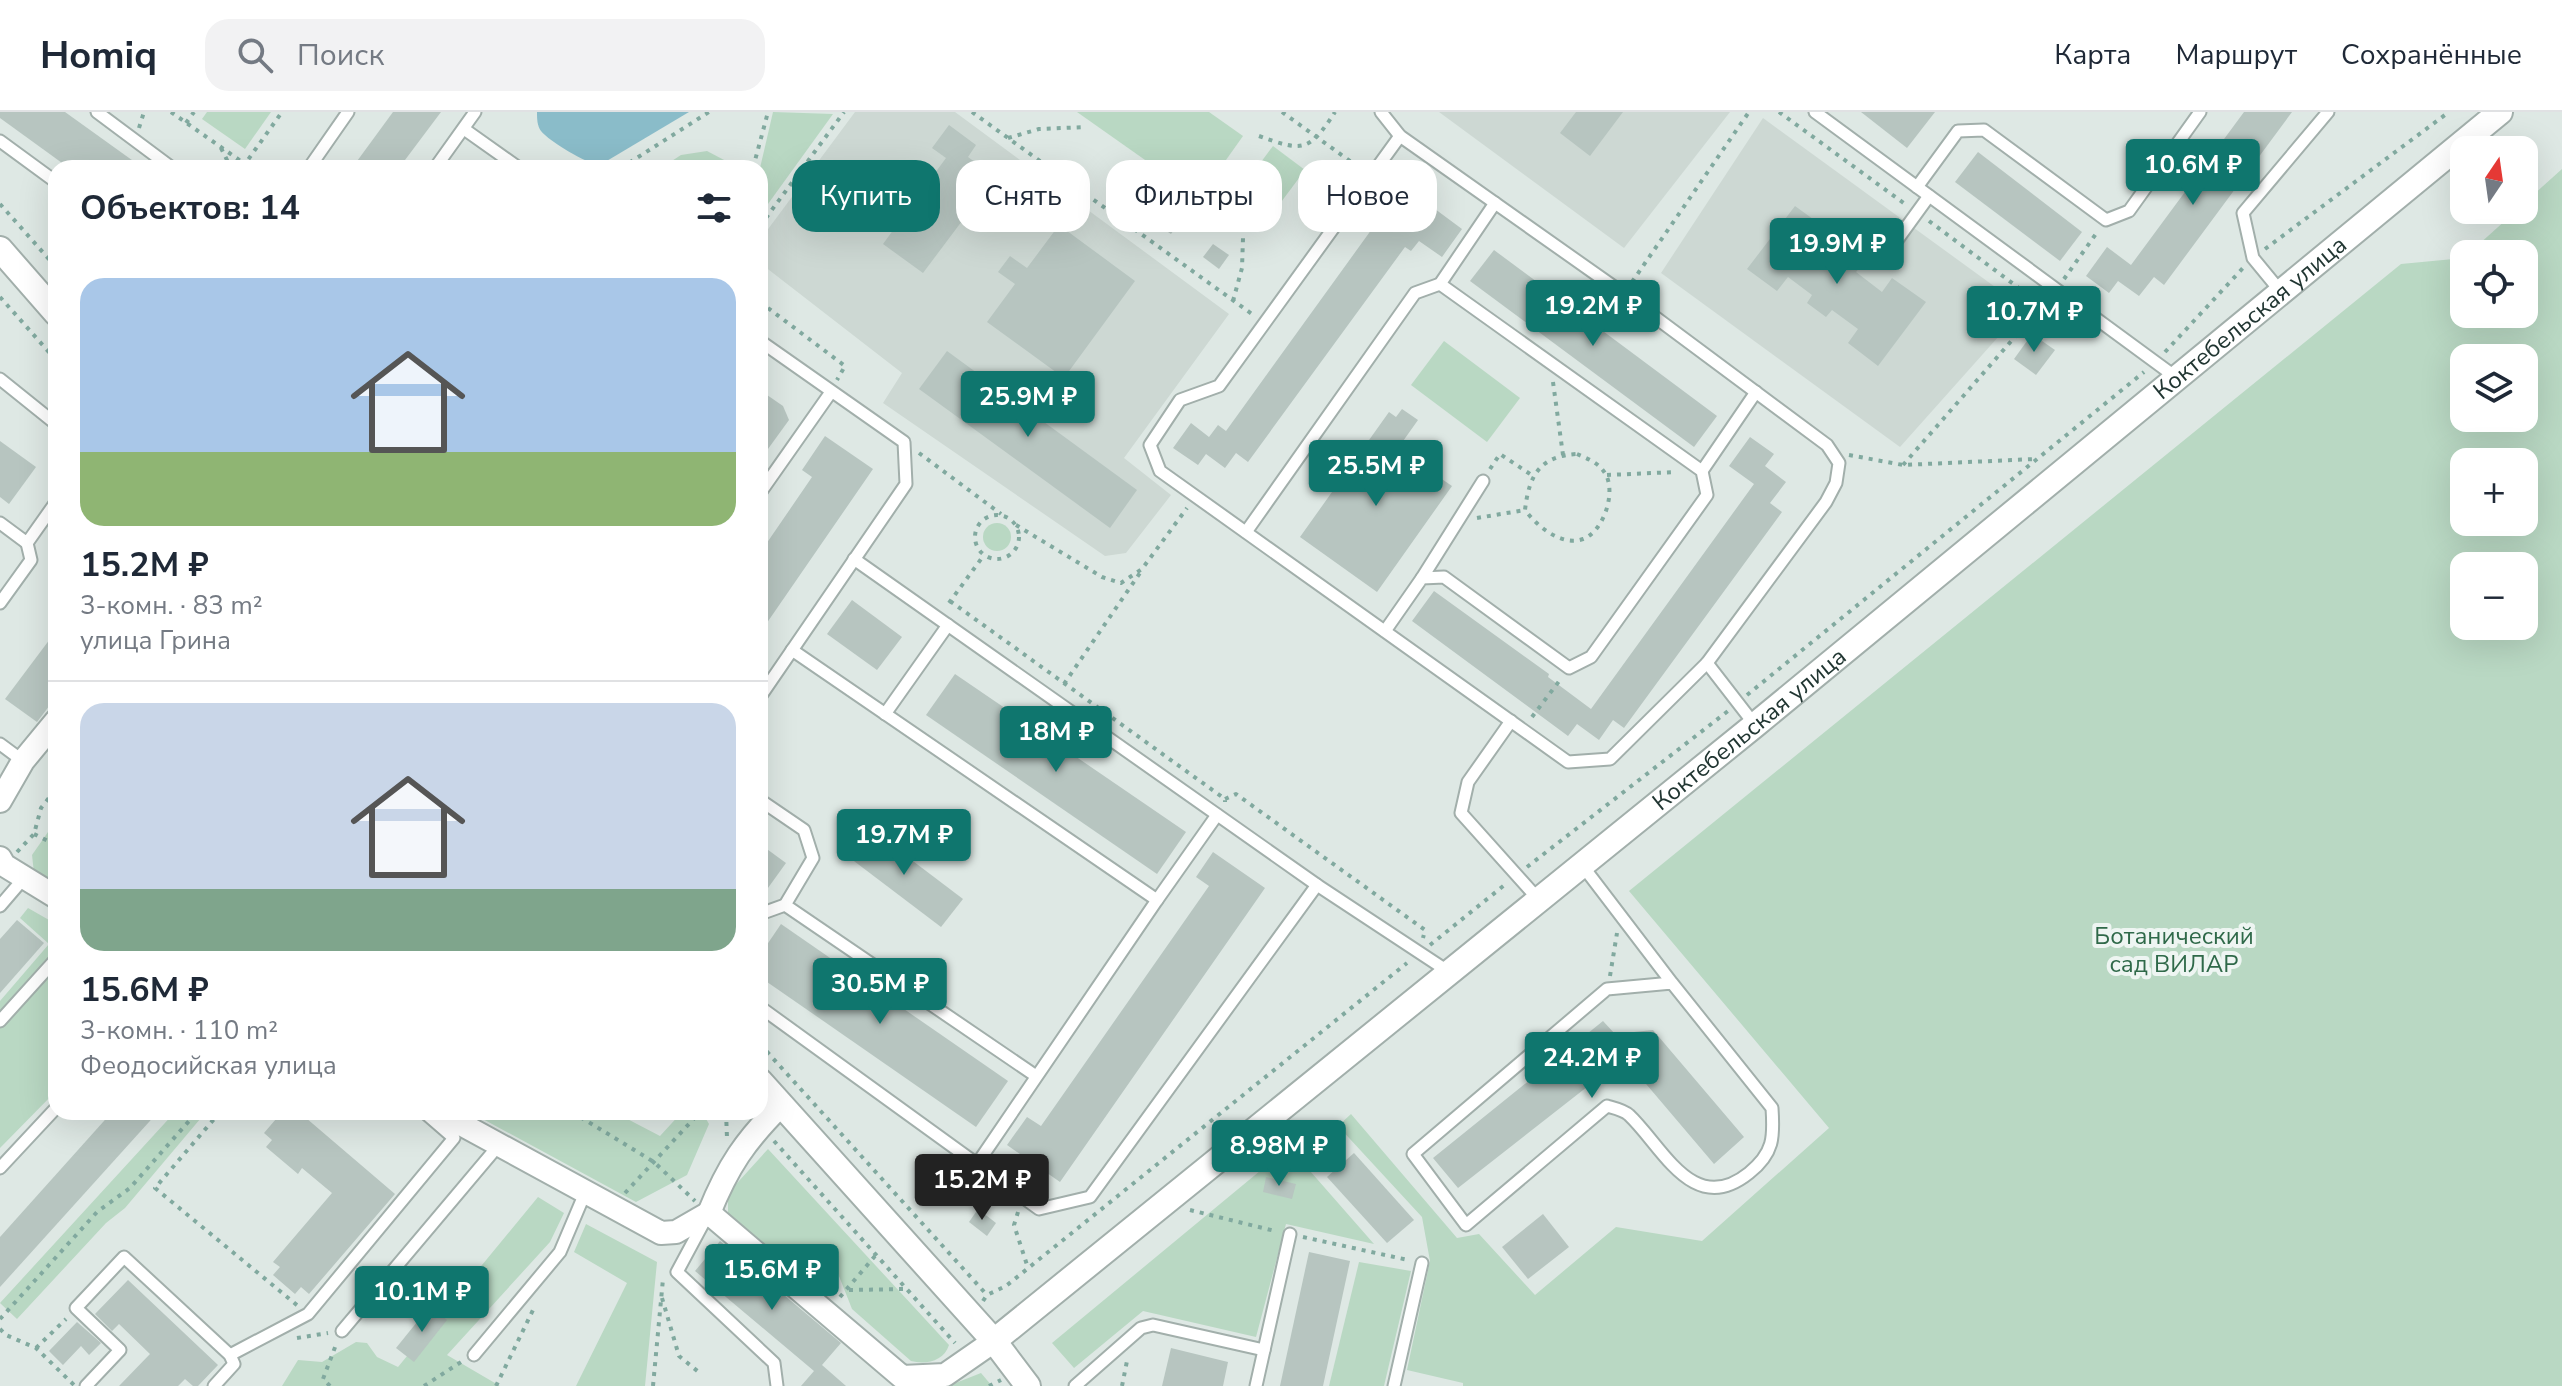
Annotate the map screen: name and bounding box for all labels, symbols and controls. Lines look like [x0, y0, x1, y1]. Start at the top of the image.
search box [205, 19, 765, 91]
text: Homiq [40, 30, 157, 81]
icon: search [233, 33, 277, 77]
text: Поиск [297, 35, 384, 76]
text: Карта [2054, 36, 2131, 74]
text: Маршрут [2175, 36, 2297, 74]
text: Сохранённые [2341, 36, 2522, 74]
north arrow [2450, 136, 2538, 224]
map controls [2450, 136, 2538, 640]
pin: 10.6M ₽ [2119, 139, 2267, 207]
text: 10.6M ₽ [2144, 147, 2242, 182]
chip: Купить [792, 160, 940, 232]
chip: Снять [956, 160, 1090, 232]
chip: Фильтры [1106, 160, 1282, 232]
chip: Новое [1298, 160, 1437, 232]
text: Объектов: 14 [80, 185, 300, 231]
icon: filters [692, 186, 736, 230]
pin: 19.9M ₽ [1763, 218, 1911, 286]
text: 19.9M ₽ [1788, 226, 1886, 261]
street label: Коктебельская улица [2147, 229, 2353, 407]
button: locate [2450, 240, 2538, 328]
pin: 19.2M ₽ [1519, 280, 1667, 348]
pin: 10.7M ₽ [1960, 286, 2108, 354]
text: 19.2M ₽ [1544, 288, 1642, 323]
text: 10.7M ₽ [1985, 294, 2083, 329]
icon: home [336, 330, 480, 474]
button: layers [2450, 344, 2538, 432]
pin: 25.9M ₽ [954, 371, 1102, 439]
text: 25.9M ₽ [979, 379, 1077, 414]
pin: 25.5M ₽ [1302, 440, 1450, 508]
text: 25.5M ₽ [1327, 448, 1425, 483]
button: + [2450, 448, 2538, 536]
text: 15.2M ₽ [80, 542, 209, 588]
button: − [2450, 552, 2538, 640]
text: 3-комн. · 83 m² [80, 588, 263, 623]
text: улица Грина [80, 623, 231, 658]
street label: Коктебельская улица [1646, 640, 1853, 818]
pin: 18M ₽ [1000, 706, 1112, 774]
text: 18M ₽ [1018, 714, 1094, 749]
icon: home [336, 755, 480, 899]
pin: 19.7M ₽ [830, 809, 978, 877]
text: 19.7M ₽ [855, 817, 953, 852]
park label: Ботанический сад ВИЛАР [2094, 920, 2254, 980]
pin: 30.5M ₽ [806, 958, 954, 1026]
text: 30.5M ₽ [831, 966, 929, 1001]
text: 15.6M ₽ [80, 967, 209, 1013]
text: 3-комн. · 110 m² [80, 1013, 278, 1048]
pin: 24.2M ₽ [1518, 1032, 1666, 1100]
text: 24.2M ₽ [1543, 1040, 1641, 1075]
text: Феодосийская улица [80, 1048, 337, 1083]
pin: 8.98M ₽ [1205, 1120, 1353, 1188]
text: 8.98M ₽ [1230, 1128, 1328, 1163]
pin: 15.2M ₽ [908, 1154, 1056, 1222]
text: 15.2M ₽ [933, 1162, 1031, 1197]
pin: 15.6M ₽ [698, 1244, 846, 1312]
text: 15.6M ₽ [723, 1252, 821, 1287]
pin: 10.1M ₽ [348, 1266, 496, 1334]
text: 10.1M ₽ [373, 1274, 471, 1309]

